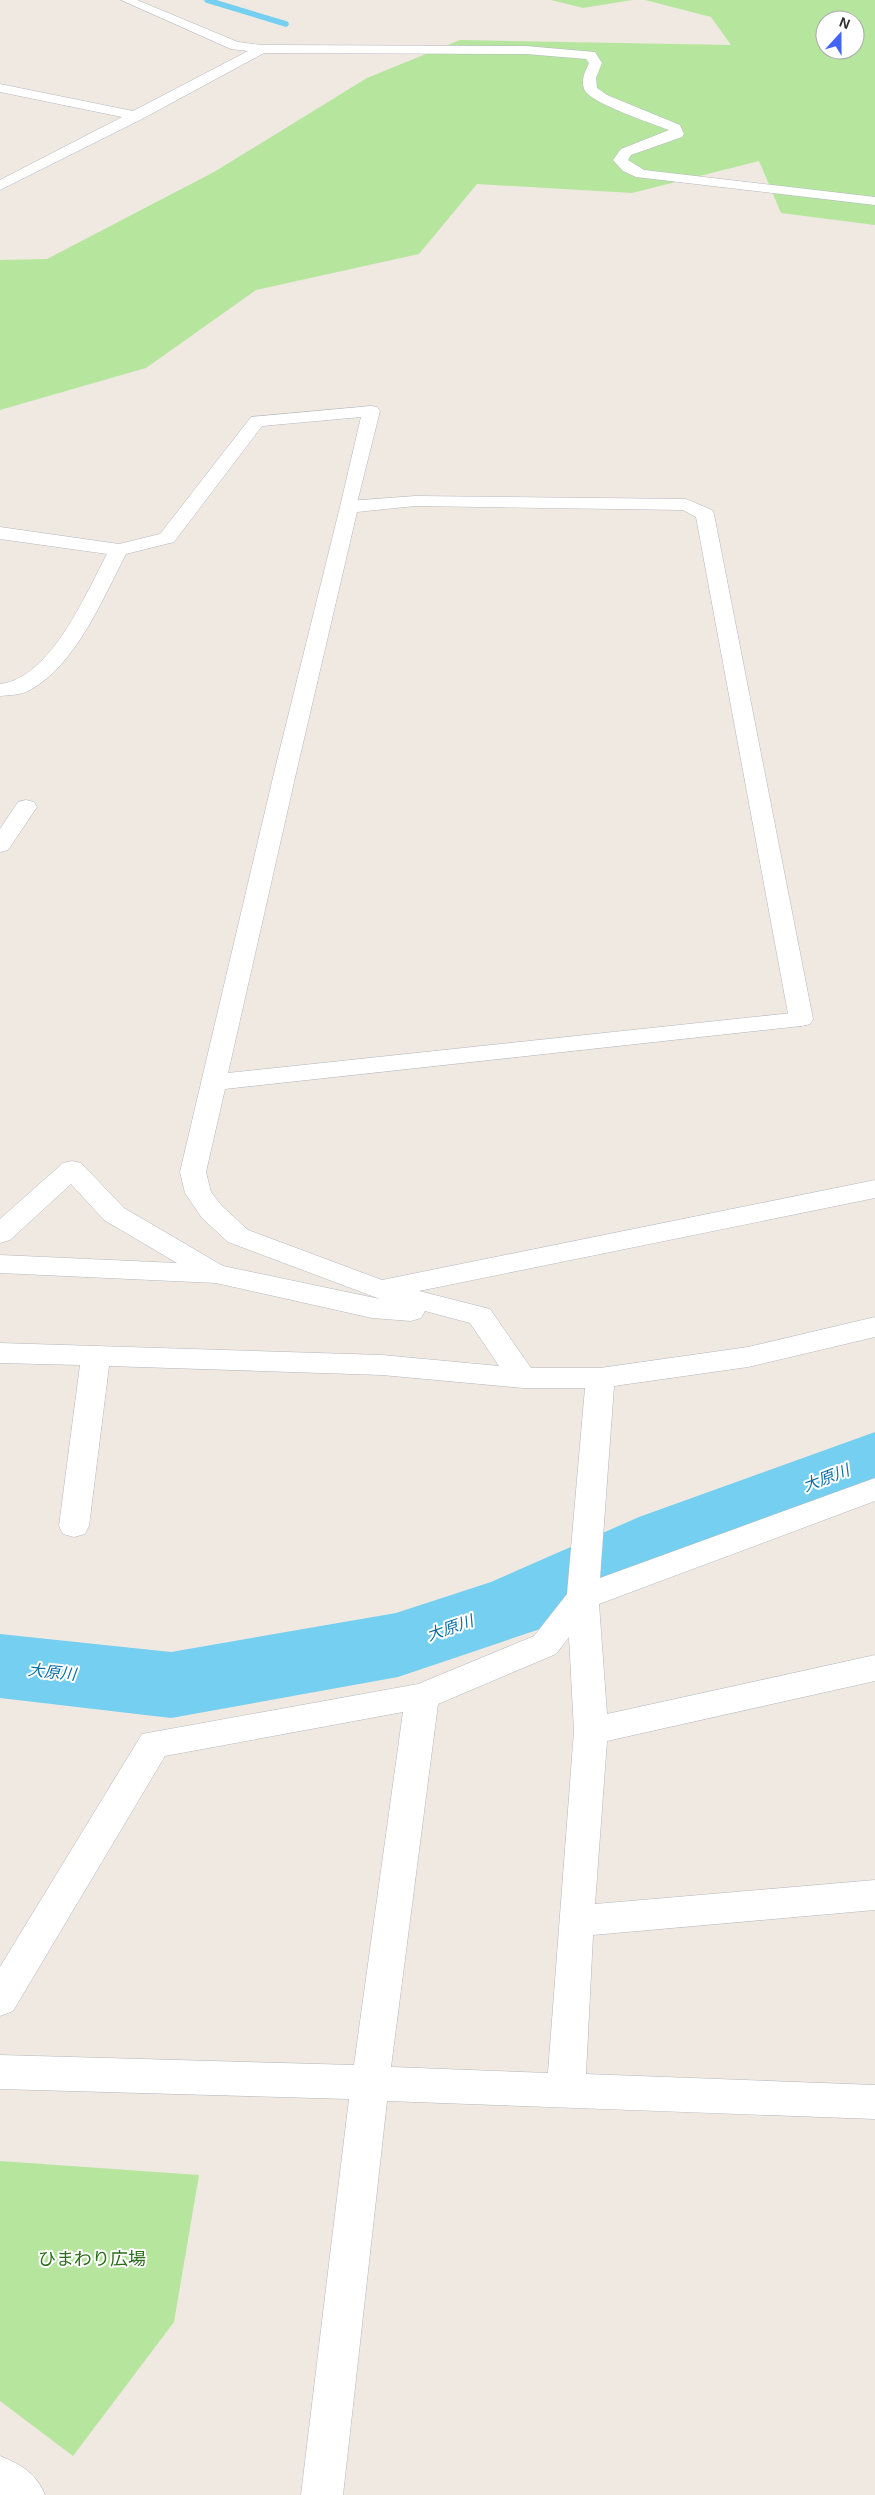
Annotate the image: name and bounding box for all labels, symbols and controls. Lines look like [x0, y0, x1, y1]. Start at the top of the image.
north arrow [815, 10, 865, 60]
text: N [837, 14, 852, 32]
water label: 大原川 [801, 1461, 853, 1495]
water label: 大原川 [425, 1612, 477, 1644]
water label: 大原川 [27, 1661, 79, 1683]
park label: ひまわり広場 [38, 2249, 146, 2269]

